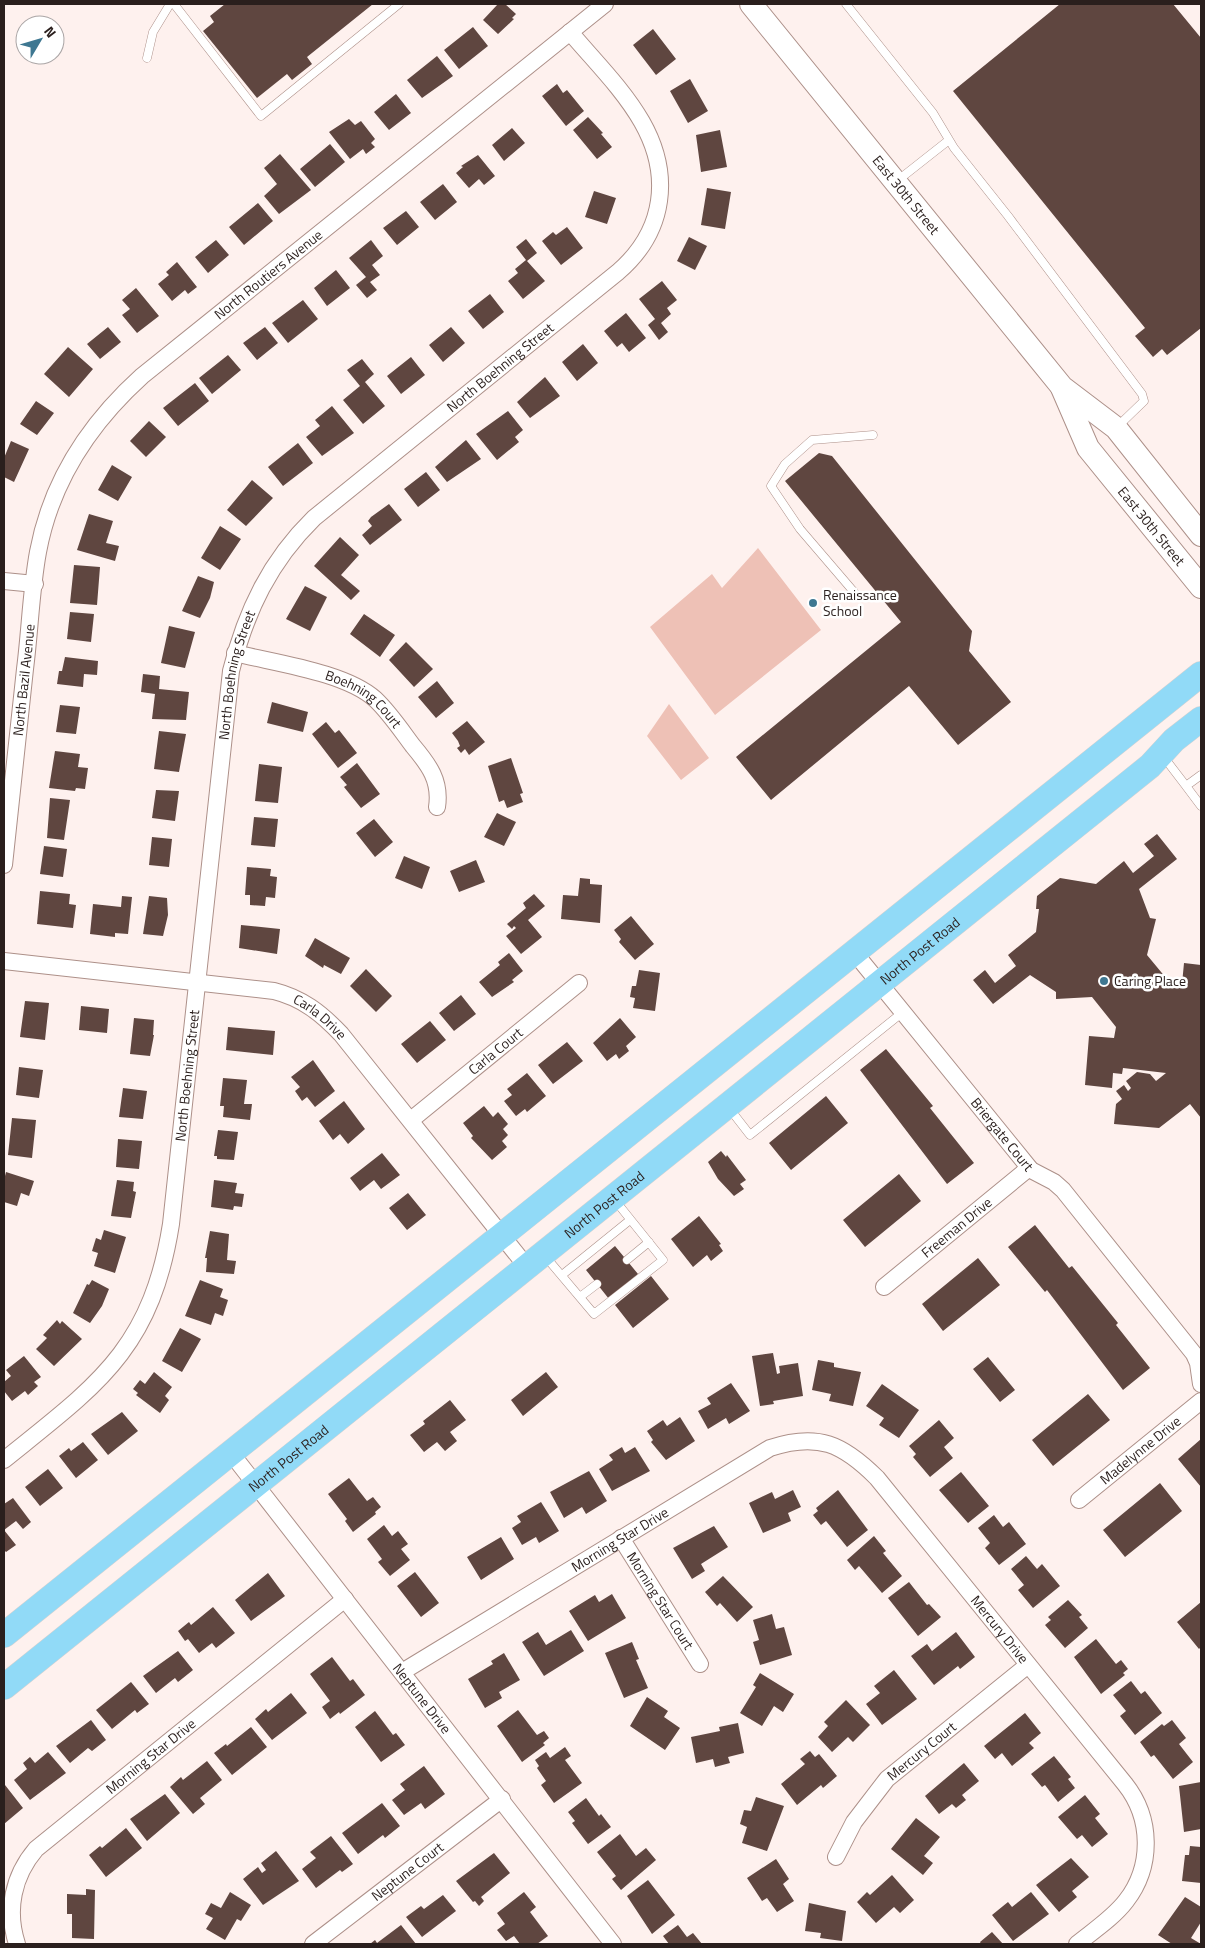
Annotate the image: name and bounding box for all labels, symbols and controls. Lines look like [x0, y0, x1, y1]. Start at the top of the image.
north arrow [15, 15, 65, 65]
text: N [39, 21, 62, 42]
street label: East 30th Street [868, 151, 945, 239]
street label: North Routiers Avenue [209, 224, 327, 324]
street label: North Boehning Street [442, 317, 558, 417]
street label: East 30th Street [1113, 482, 1191, 570]
place label: Renaissance School [823, 584, 897, 621]
marker: Renaissance School [807, 597, 819, 609]
street label: North Boehning Street [213, 607, 260, 741]
street label: North Bazil Avenue [7, 623, 39, 737]
street label: Boehning Court [323, 664, 407, 732]
street label: North Post Road [875, 912, 964, 989]
place label: Caring Place [1114, 970, 1186, 991]
marker: Caring Place [1098, 975, 1110, 987]
street label: Carla Drive [290, 988, 352, 1044]
street label: North Boehning Street [169, 1009, 204, 1143]
street label: Carla Court [463, 1022, 527, 1079]
street label: Briergate Court [966, 1093, 1039, 1176]
street label: North Post Road [559, 1165, 649, 1243]
street label: Freeman Drive [916, 1192, 996, 1262]
street label: Madelynne Drive [1095, 1410, 1185, 1489]
street label: North Post Road [244, 1419, 333, 1497]
street label: Morning Star Drive [567, 1501, 672, 1577]
street label: Morning Star Court [622, 1547, 699, 1653]
street label: Mercury Drive [966, 1591, 1034, 1668]
street label: Neptune Drive [388, 1658, 457, 1738]
street label: Morning Star Drive [101, 1713, 200, 1799]
street label: Mercury Court [882, 1716, 961, 1785]
street label: Neptune Court [367, 1837, 448, 1906]

